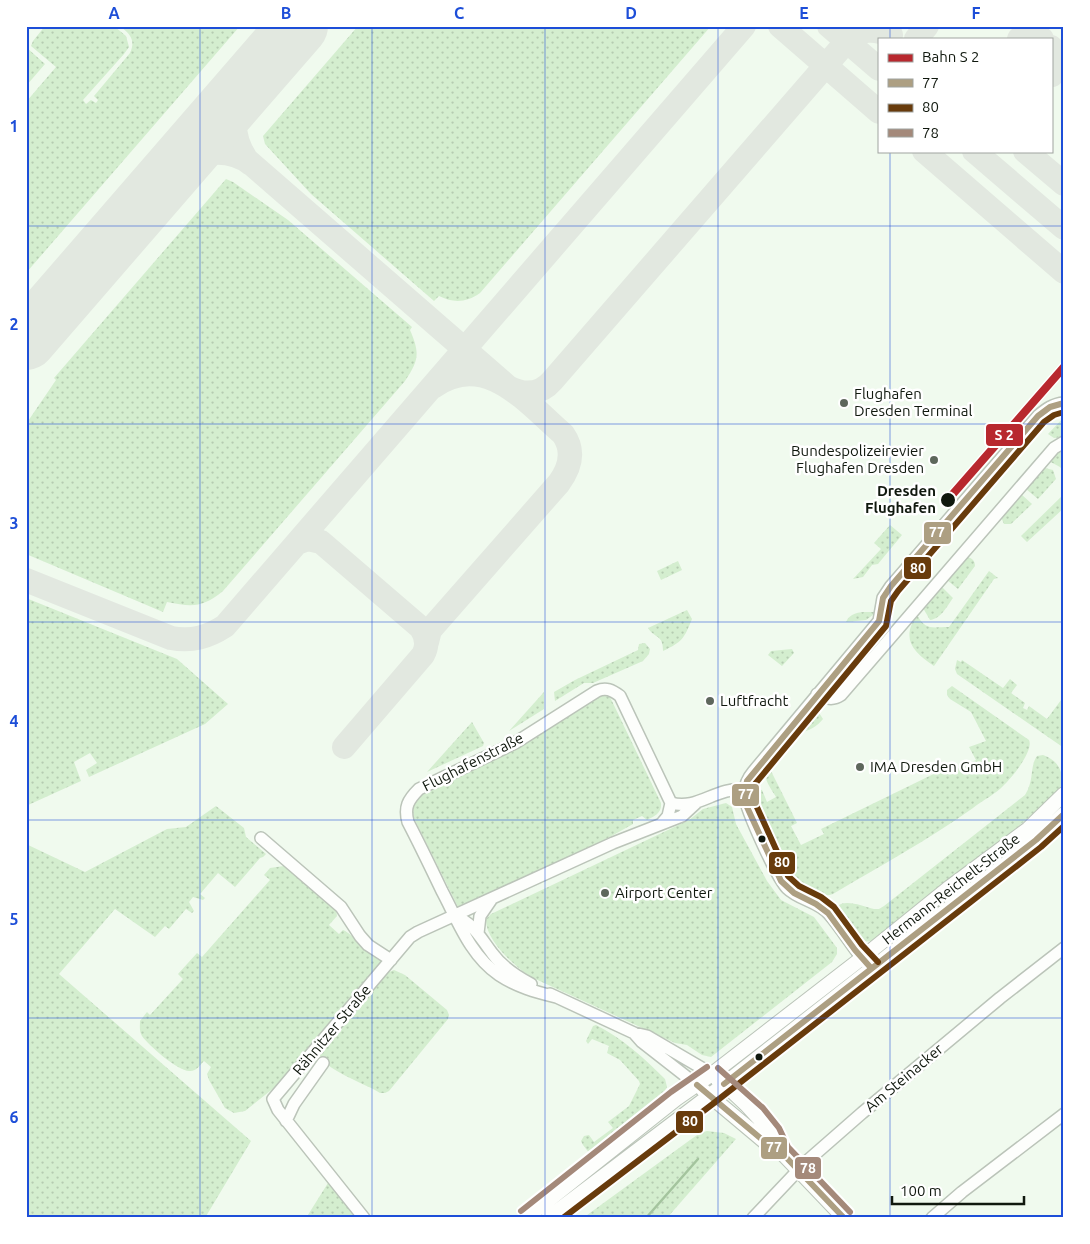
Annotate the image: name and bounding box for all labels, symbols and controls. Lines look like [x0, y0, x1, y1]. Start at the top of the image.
text: A [108, 4, 120, 22]
text: B [281, 4, 291, 22]
text: C [454, 4, 464, 22]
text: D [625, 4, 637, 22]
text: E [799, 4, 809, 22]
text: F [972, 4, 981, 22]
legend [878, 38, 1052, 152]
text: Bahn S 2 [922, 48, 980, 65]
text: 77 [922, 74, 939, 91]
text: 80 [922, 98, 939, 115]
text: 1 [9, 117, 19, 135]
text: 78 [922, 124, 939, 141]
text: 2 [9, 315, 19, 333]
place label: Flughafen Dresden Terminal [854, 385, 973, 419]
marker: Flughafen Dresden Terminal [838, 397, 850, 409]
line badge: S 2 [985, 423, 1024, 447]
text: S 2 [994, 427, 1014, 443]
place label: Bundespolizeirevier Flughafen Dresden [791, 442, 924, 476]
marker: Bundespolizeirevier Flughafen Dresden [928, 454, 940, 466]
place label: Dresden Flughafen [865, 482, 936, 516]
marker: Dresden Flughafen [939, 491, 957, 509]
text: 3 [9, 514, 19, 532]
line badge: 77 [923, 521, 952, 545]
text: 77 [929, 524, 945, 540]
line badge: 80 [903, 556, 932, 580]
text: 80 [910, 560, 926, 576]
place label: Luftfracht [720, 692, 788, 709]
marker: Luftfracht [704, 695, 716, 707]
text: 4 [9, 712, 19, 730]
street label: Flughafenstraße [419, 729, 526, 794]
place label: IMA Dresden GmbH [870, 758, 1002, 775]
marker: IMA Dresden GmbH [854, 761, 866, 773]
line badge: 77 [731, 783, 760, 807]
text: 77 [738, 786, 754, 802]
street label: Hermann-Reichelt-Straße [879, 830, 1023, 948]
unlabelled marker [757, 834, 767, 844]
line badge: 80 [768, 851, 796, 875]
text: 80 [774, 854, 790, 870]
place label: Airport Center [615, 884, 713, 901]
marker: Airport Center [599, 887, 611, 899]
text: 5 [9, 910, 19, 928]
street label: Rähnitzer Straße [289, 981, 374, 1078]
street label: Am Steinacker [861, 1040, 946, 1115]
unlabelled marker [754, 1052, 764, 1062]
text: 6 [9, 1108, 19, 1126]
line badge: 80 [675, 1110, 704, 1134]
text: 80 [682, 1113, 698, 1129]
line badge: 77 [760, 1136, 788, 1160]
text: 77 [766, 1139, 782, 1155]
line badge: 78 [794, 1156, 822, 1180]
text: 78 [800, 1160, 816, 1176]
scale bar [892, 1174, 1025, 1206]
text: 100 m [900, 1182, 942, 1199]

